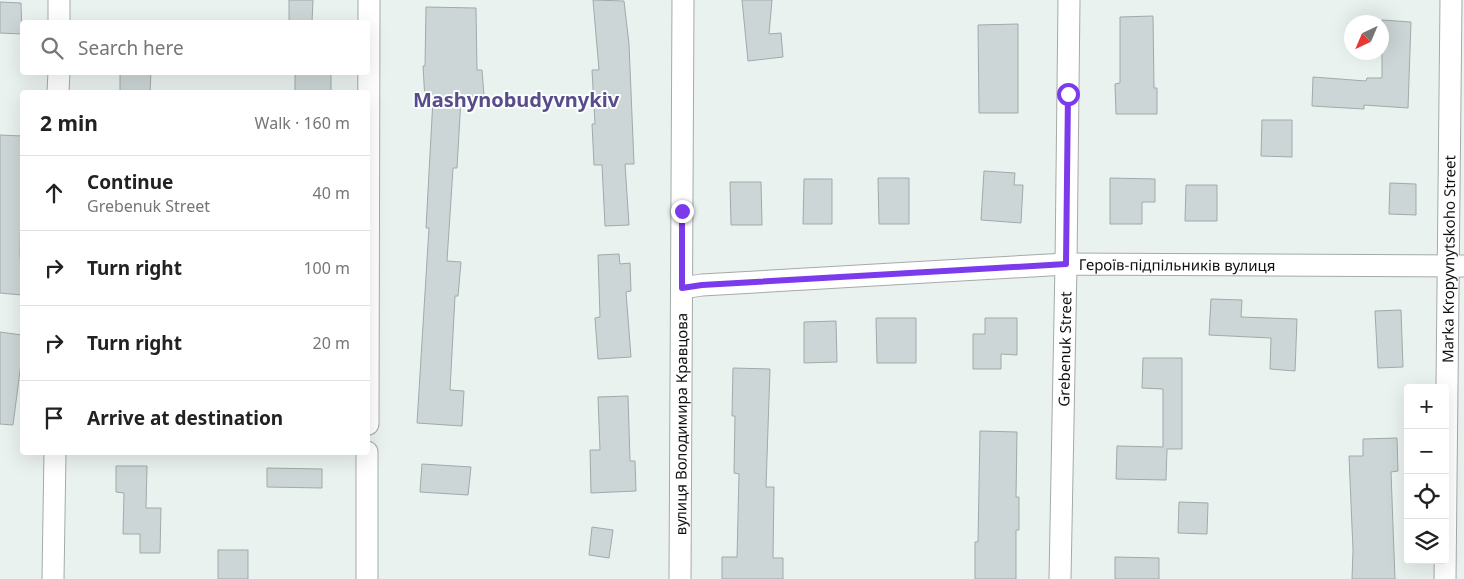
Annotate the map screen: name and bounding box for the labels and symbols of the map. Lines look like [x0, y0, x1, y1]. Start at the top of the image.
north arrow [1344, 15, 1389, 60]
route start [1057, 83, 1080, 106]
district label: Mashynobudyvnykiv [413, 86, 620, 113]
street label: Marka Kropyvnytskoho Street [1437, 154, 1459, 363]
route end [671, 200, 694, 223]
street label: Героїв-підпільників вулиця [1079, 254, 1275, 275]
street label: Grebenuk Street [1053, 291, 1075, 407]
street label: вулиця Володимира Кравцова [670, 313, 691, 535]

